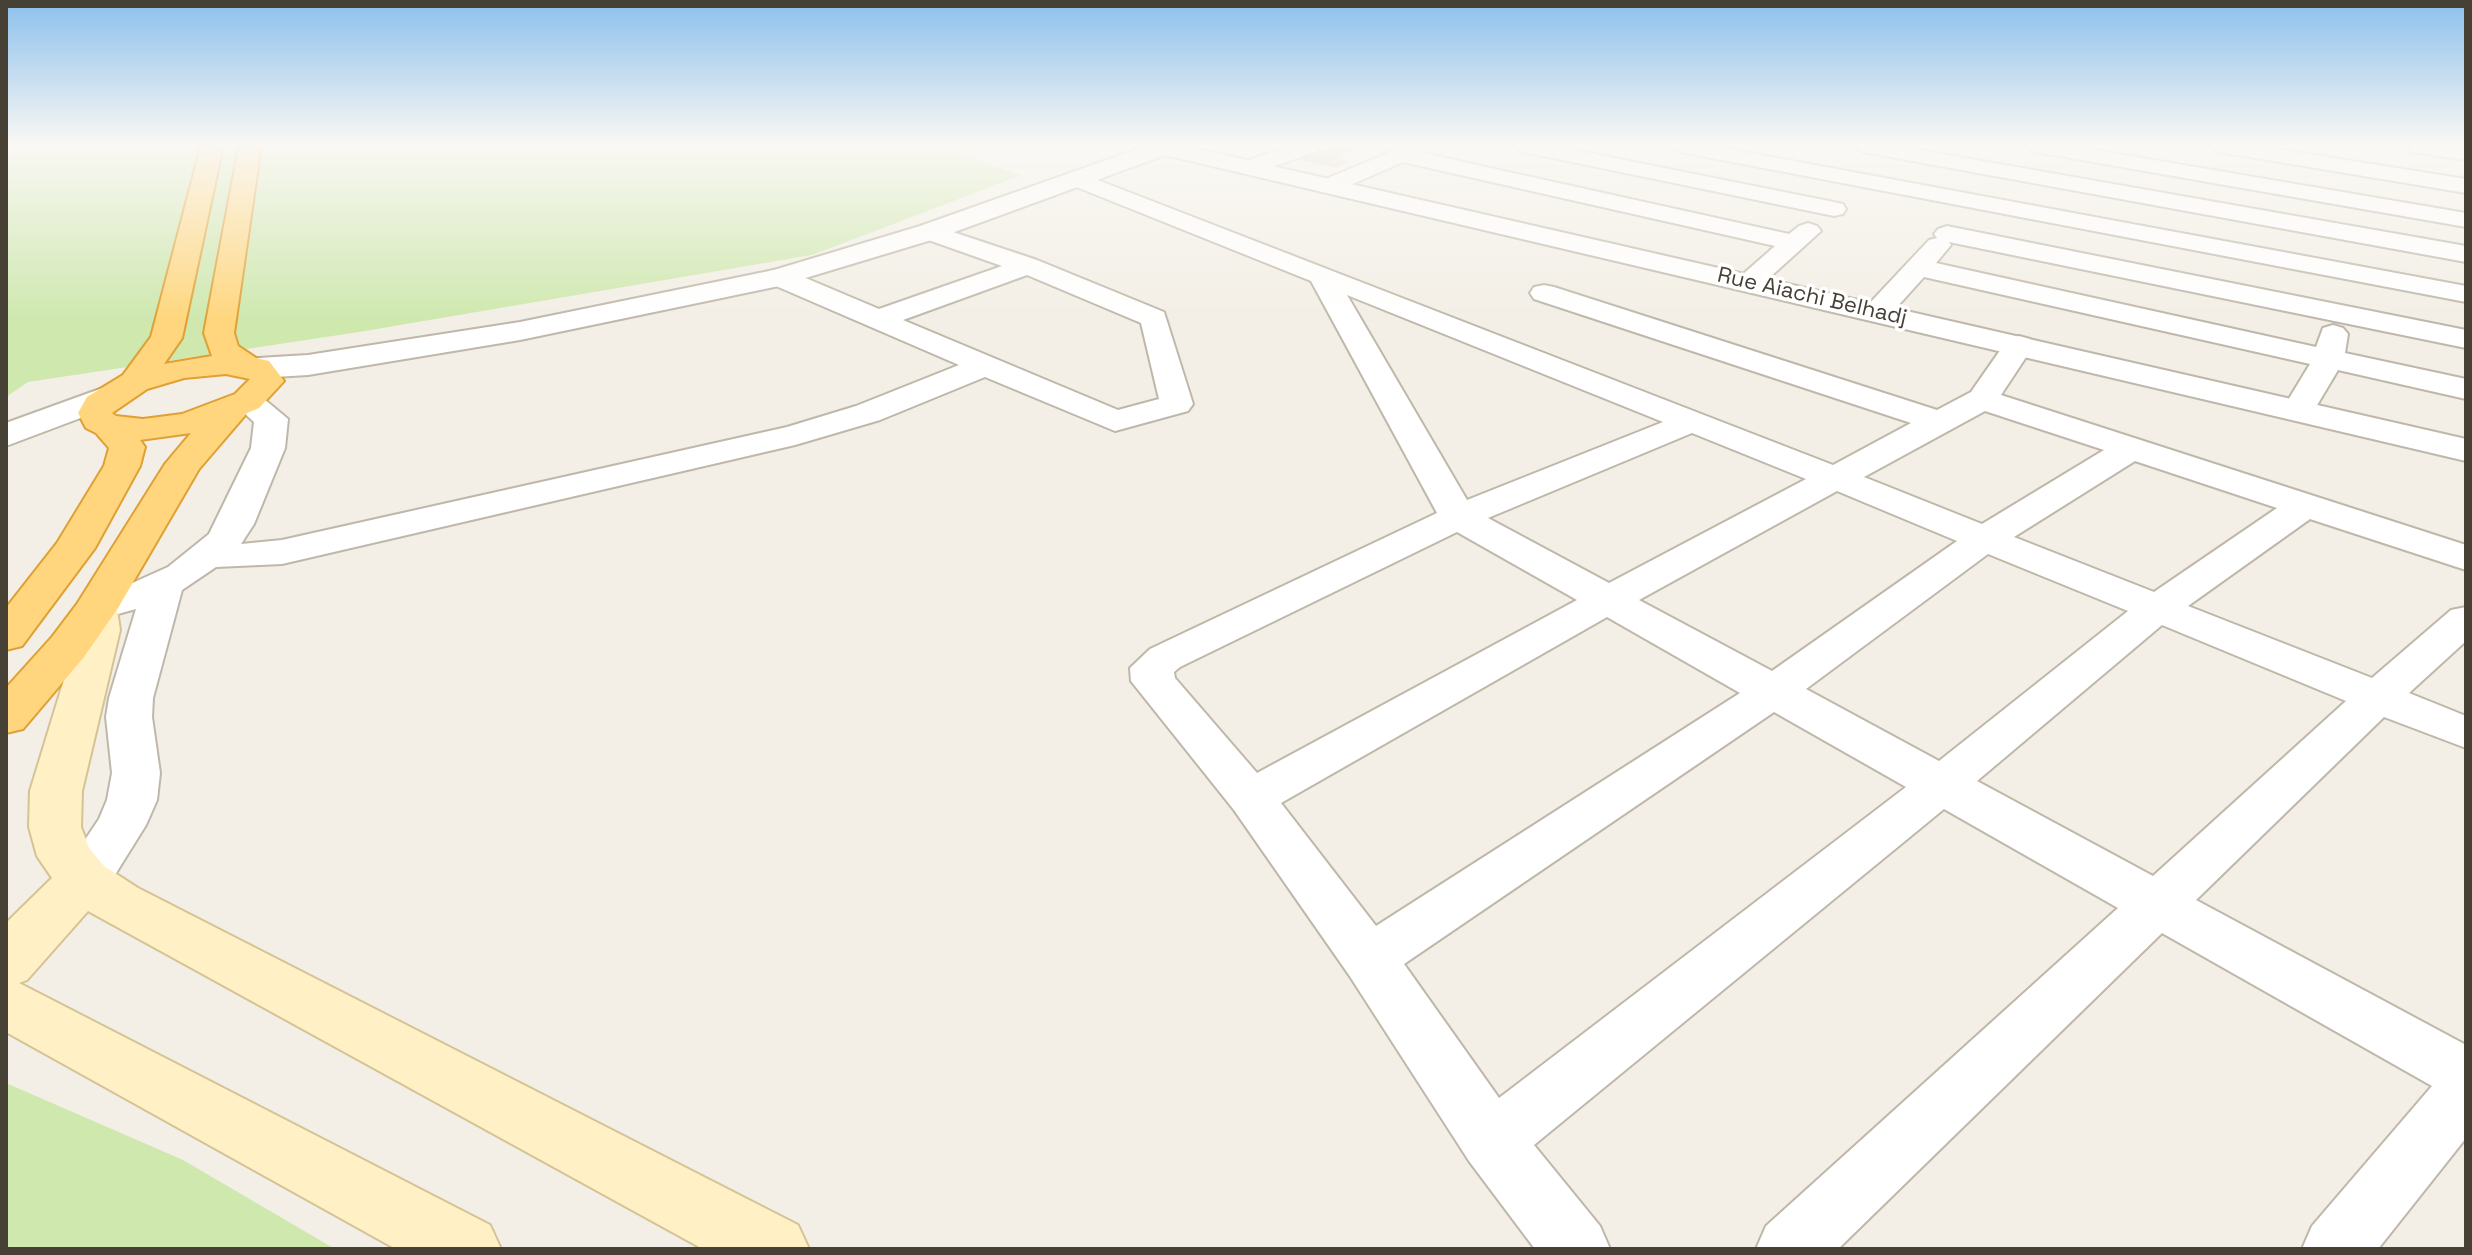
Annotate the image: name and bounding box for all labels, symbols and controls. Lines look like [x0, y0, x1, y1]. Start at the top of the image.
street label: Rue Aiachi Belhadj [1715, 262, 1909, 332]

